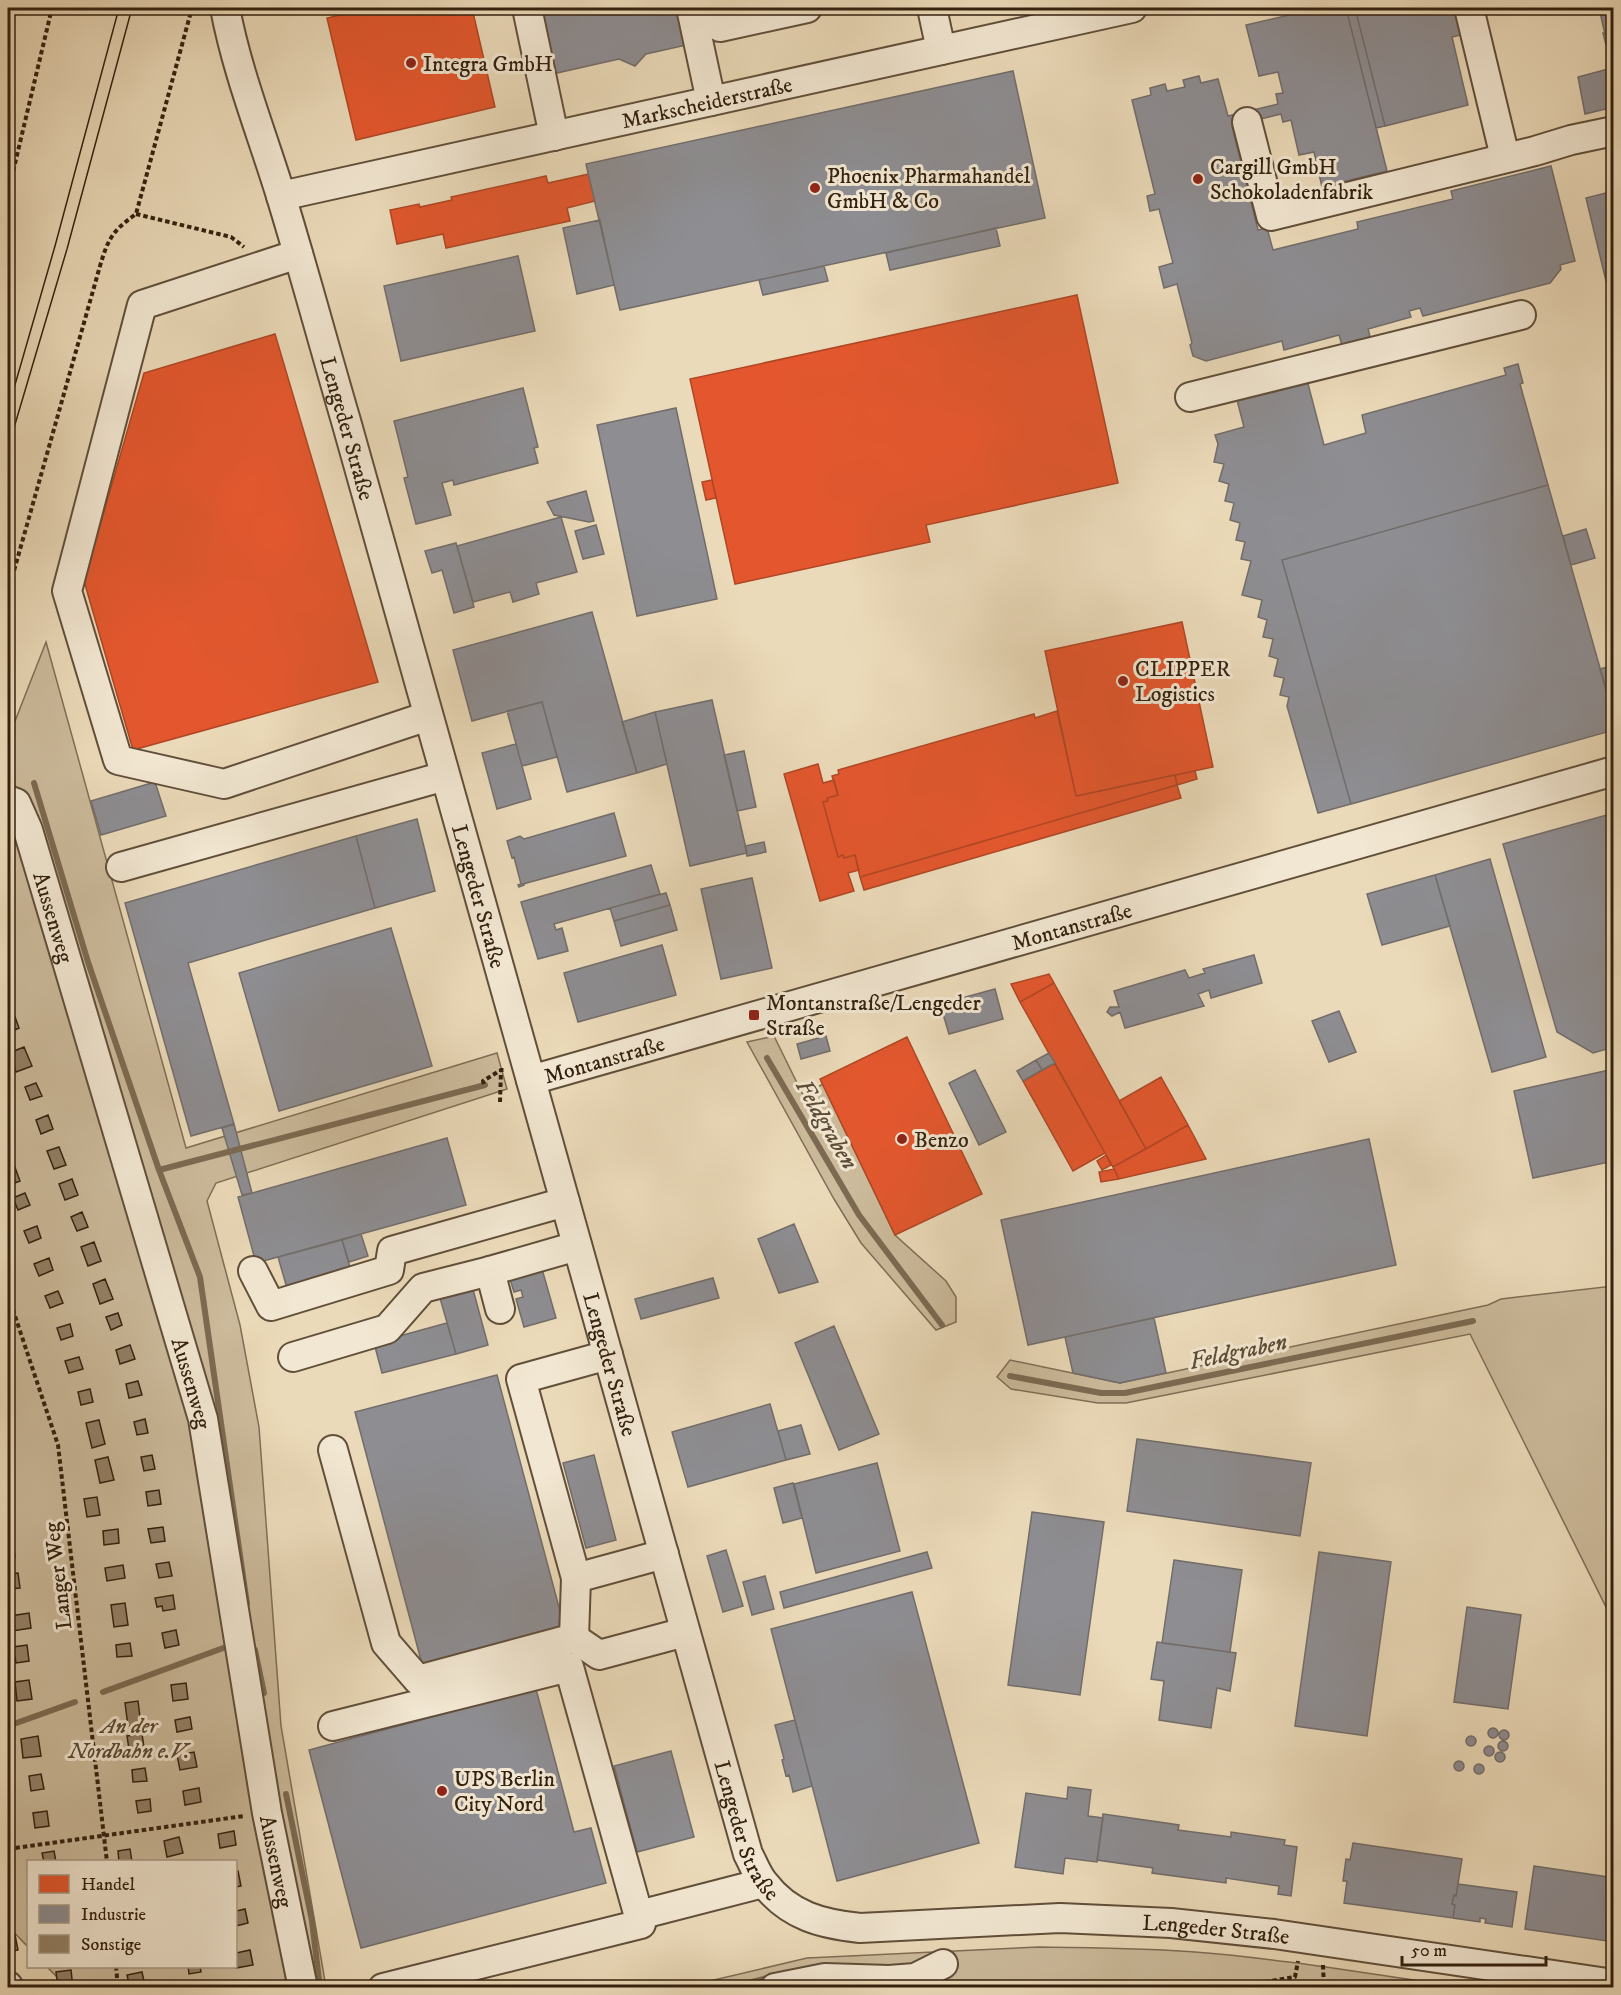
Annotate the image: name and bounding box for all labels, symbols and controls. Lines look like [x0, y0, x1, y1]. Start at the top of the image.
place label: Integra GmbH [423, 51, 553, 78]
marker: Integra GmbH [404, 56, 418, 70]
street label: Markscheiderstraße [619, 71, 795, 135]
place label: Cargill GmbH Schokoladenfabrik [1210, 154, 1373, 206]
place label: Phoenix Pharmahandel GmbH & Co [827, 163, 1031, 215]
marker: Cargill GmbH Schokoladenfabrik [1191, 172, 1205, 186]
marker: Phoenix Pharmahandel GmbH & Co [808, 181, 822, 195]
street label: Lengeder Straße [313, 354, 380, 503]
place label: CLIPPER Logistics [1135, 656, 1231, 708]
marker: CLIPPER Logistics [1116, 674, 1130, 688]
street label: Lengeder Straße [445, 822, 511, 971]
street label: Aussenweg [26, 869, 79, 967]
street label: Montanstraße [1008, 897, 1135, 957]
place label: Montanstraße/Lengeder Straße [766, 990, 981, 1042]
marker: Montanstraße/Lengeder Straße [747, 1008, 761, 1022]
street label: Montanstraße [541, 1031, 668, 1091]
water label: Feldgraben [788, 1074, 864, 1175]
place label: Benzo [914, 1127, 969, 1154]
marker: Benzo [895, 1132, 909, 1146]
street label: Lengeder Straße [576, 1290, 642, 1439]
water label: Feldgraben [1186, 1327, 1290, 1377]
street label: Aussenweg [165, 1335, 216, 1431]
street label: Langer Weg [38, 1520, 78, 1631]
park label: An der Nordbahn e.V. [66, 1713, 191, 1765]
street label: Lengeder Straße [707, 1758, 785, 1907]
place label: UPS Berlin City Nord [454, 1766, 555, 1818]
marker: UPS Berlin City Nord [435, 1784, 449, 1798]
street label: Aussenweg [253, 1813, 298, 1910]
legend [27, 1860, 237, 1968]
text: Handel [81, 1874, 136, 1896]
text: Industrie [81, 1904, 146, 1926]
street label: Lengeder Straße [1142, 1910, 1291, 1951]
scale bar [1402, 1929, 1546, 1967]
text: Sonstige [81, 1934, 141, 1956]
text: 50 m [1411, 1940, 1447, 1962]

